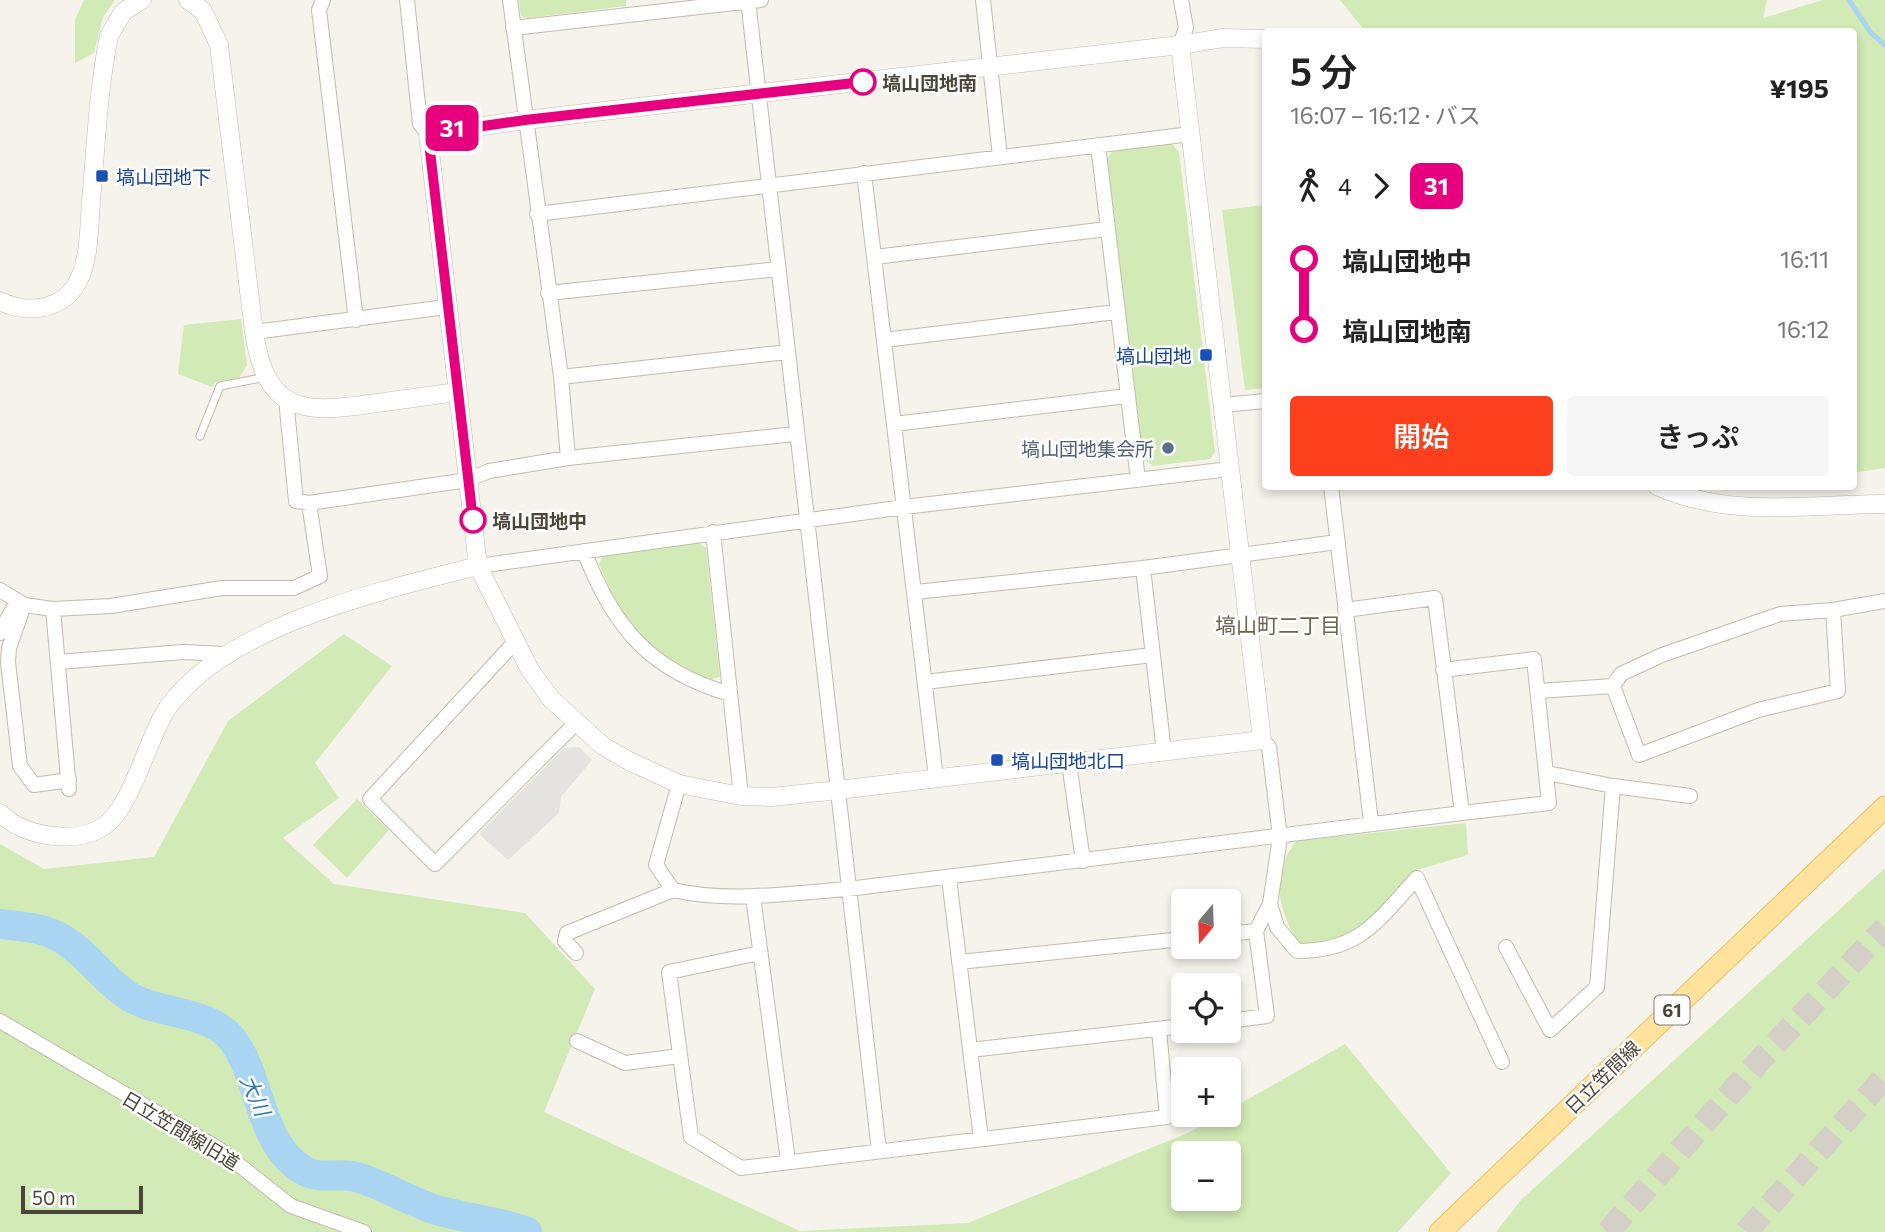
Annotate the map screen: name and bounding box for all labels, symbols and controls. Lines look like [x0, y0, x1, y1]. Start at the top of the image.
text: 5 分 [1290, 47, 1357, 94]
marker: 塙山団地南 [850, 69, 876, 95]
place label: 塙山団地南 [882, 71, 977, 94]
text: ¥195 [1769, 72, 1829, 103]
text: 16:07 – 16:12 · バス [1290, 101, 1481, 129]
line badge: 31 [420, 105, 484, 151]
text: 31 [440, 113, 464, 142]
place label: 塙山団地下 [116, 165, 211, 188]
icon: walk [1290, 167, 1328, 205]
icon: forward [1362, 167, 1400, 205]
marker: 塙山団地下 [94, 168, 110, 184]
text: 31 [1424, 171, 1449, 200]
text: 4 [1338, 172, 1352, 200]
text: 塙山団地中 [1342, 245, 1472, 276]
text: 16:11 [1780, 245, 1829, 273]
text: 塙山団地南 [1342, 315, 1472, 346]
text: 16:12 [1777, 315, 1829, 343]
place label: 塙山団地 [1116, 344, 1192, 367]
marker: 塙山団地 [1198, 347, 1214, 363]
button: 開始 [1290, 396, 1553, 476]
button: きっぷ [1567, 396, 1829, 476]
place label: 塙山団地集会所 [1021, 437, 1154, 460]
marker: 塙山団地集会所 [1160, 440, 1176, 456]
marker: 塙山団地中 [460, 507, 486, 533]
place label: 塙山団地中 [492, 509, 587, 532]
district label: 塙山町二丁目 [1215, 612, 1341, 637]
place label: 塙山団地北口 [1011, 749, 1125, 772]
marker: 塙山団地北口 [989, 752, 1005, 768]
north arrow [1171, 889, 1241, 959]
map controls [1171, 889, 1241, 1211]
button: locate [1171, 973, 1241, 1043]
road number: 61 [1654, 995, 1690, 1024]
street label: 日立笠間線 [1560, 1036, 1644, 1118]
button: + [1171, 1057, 1241, 1127]
water label: 大川 [236, 1071, 277, 1121]
street label: 日立笠間線旧道 [118, 1086, 244, 1174]
button: − [1171, 1141, 1241, 1211]
scale bar [21, 1183, 144, 1215]
text: 50 m [32, 1186, 76, 1209]

